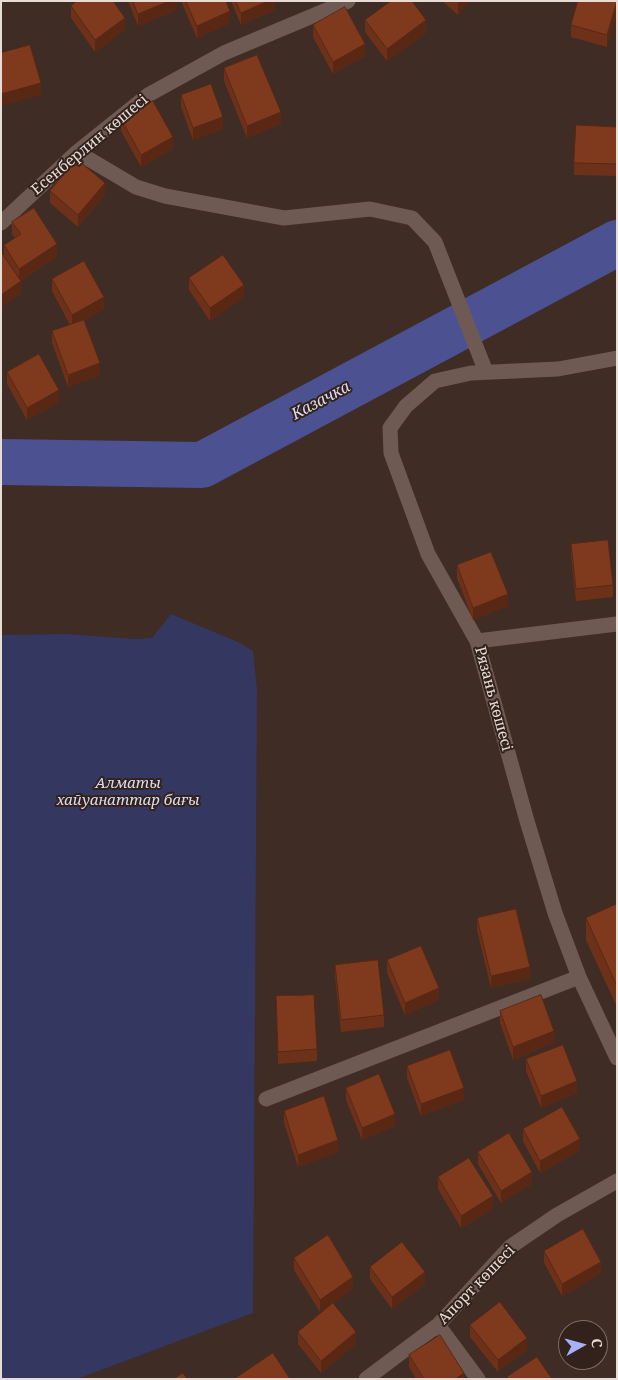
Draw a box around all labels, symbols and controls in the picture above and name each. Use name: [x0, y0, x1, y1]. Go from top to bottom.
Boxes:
street label: Есенберлин көшесі: [28, 91, 152, 199]
water label: Казачка: [288, 378, 354, 424]
street label: Рязань көшесі: [470, 645, 516, 753]
park label: Алматы хайуанаттар бағы: [57, 775, 199, 810]
street label: Апорт көшесі: [435, 1242, 519, 1328]
north arrow: [558, 1320, 608, 1370]
text: С: [587, 1338, 607, 1349]

